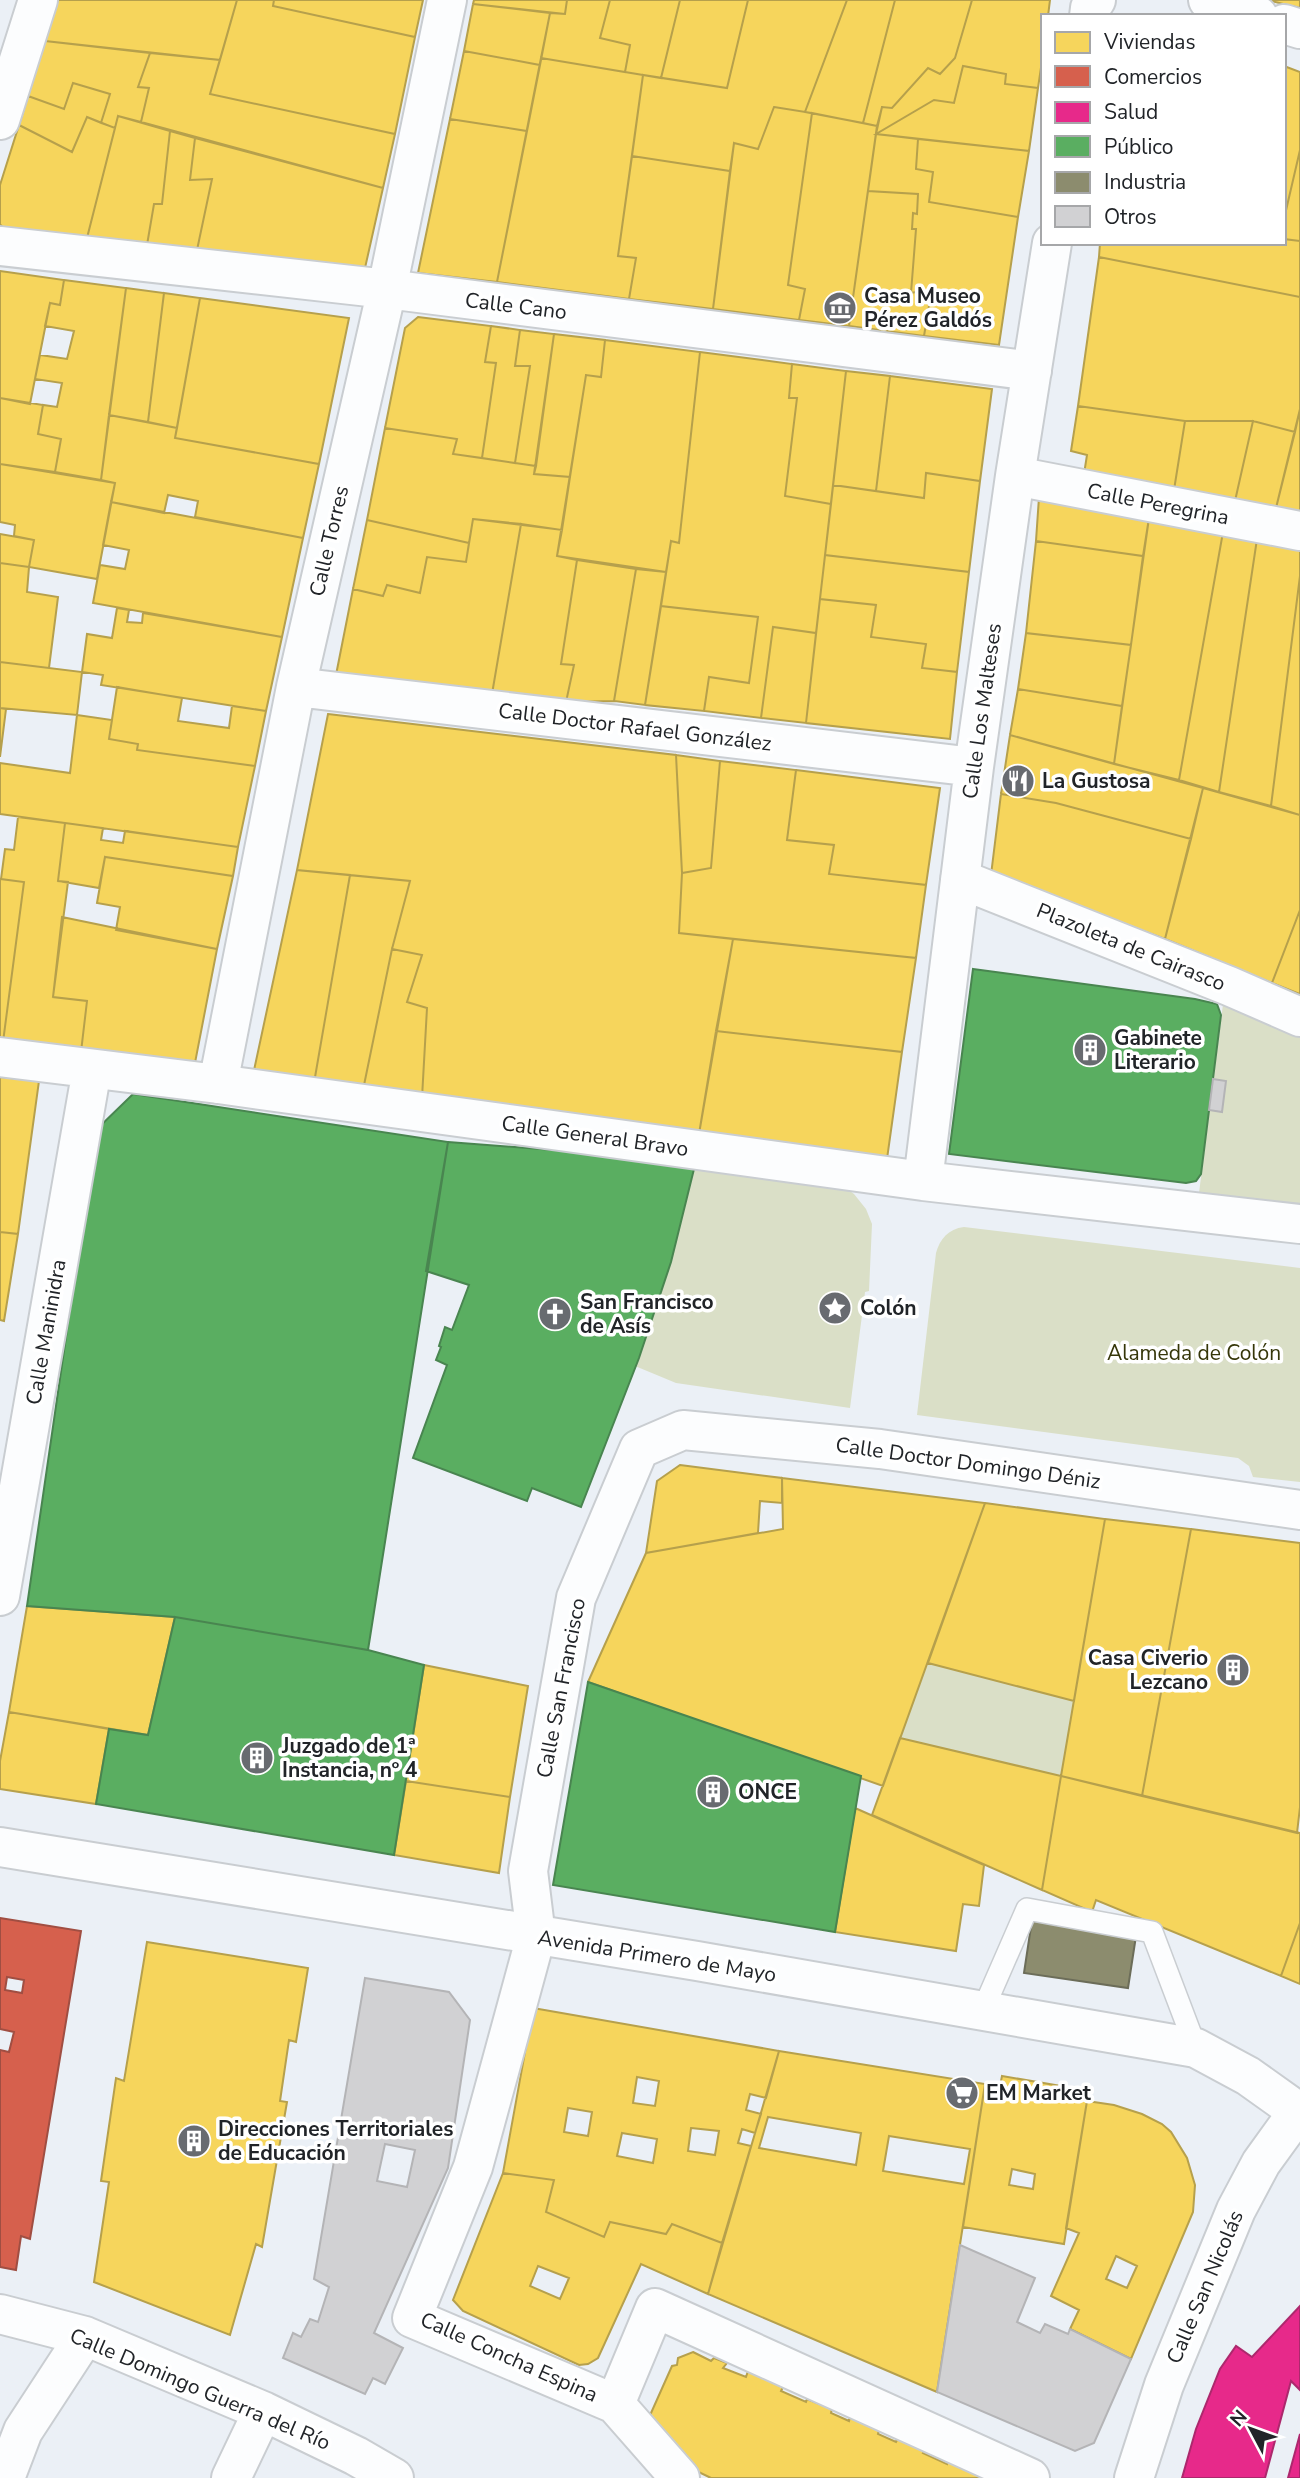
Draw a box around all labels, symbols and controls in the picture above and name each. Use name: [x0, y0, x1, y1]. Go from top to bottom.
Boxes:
legend: [1041, 14, 1286, 245]
text: Viviendas: [1103, 28, 1196, 56]
text: Comercios: [1104, 63, 1202, 91]
text: Salud: [1104, 98, 1158, 126]
text: Público: [1104, 133, 1173, 161]
text: Industria: [1104, 168, 1186, 196]
text: Otros: [1104, 203, 1157, 231]
place label: Casa Museo Pérez Galdós: [864, 282, 992, 334]
street label: Calle Cano: [464, 286, 568, 326]
museum icon: Casa Museo Pérez Galdós: [821, 289, 859, 327]
street label: Calle Peregrina: [1085, 477, 1231, 531]
street label: Calle Torres: [303, 483, 355, 599]
street label: Calle Los Malteses: [956, 621, 1008, 801]
street label: Calle Doctor Rafael González: [497, 696, 774, 758]
restaurant icon: La Gustosa: [999, 762, 1037, 800]
place label: La Gustosa: [1042, 767, 1151, 795]
street label: Plazoleta de Cairasco: [1032, 896, 1230, 998]
place label: Gabinete Literario: [1114, 1024, 1202, 1076]
building icon: Gabinete Literario: [1071, 1031, 1109, 1069]
street label: Calle General Bravo: [500, 1109, 690, 1163]
street label: Calle Maninidra: [19, 1257, 73, 1407]
place label: San Francisco de Asís: [580, 1288, 714, 1340]
place icon: Colón: [816, 1289, 854, 1327]
place label: Colón: [860, 1294, 917, 1322]
church icon: San Francisco de Asís: [536, 1295, 574, 1333]
park label: Alameda de Colón: [1107, 1339, 1281, 1367]
street label: Calle Doctor Domingo Déniz: [834, 1431, 1103, 1496]
street label: Calle San Francisco: [530, 1596, 592, 1780]
place label: Casa Civerio Lezcano: [1088, 1644, 1208, 1696]
building icon: Casa Civerio Lezcano: [1214, 1651, 1252, 1689]
place label: Juzgado de 1ª Instancia, nº 4: [281, 1732, 418, 1784]
building icon: Juzgado de 1ª Instancia, nº 4: [238, 1739, 276, 1777]
building icon: ONCE: [694, 1773, 732, 1811]
place label: ONCE: [738, 1778, 797, 1806]
street label: Avenida Primero de Mayo: [536, 1923, 778, 1989]
supermarket icon: EM Market: [943, 2074, 981, 2112]
place label: EM Market: [986, 2079, 1092, 2107]
place label: Direcciones Territoriales de Educación: [218, 2115, 453, 2167]
building icon: Direcciones Territoriales de Educación: [175, 2122, 213, 2160]
street label: Calle San Nicolás: [1160, 2206, 1250, 2368]
street label: Calle Concha Espina: [416, 2305, 602, 2409]
street label: Calle Domingo Guerra del Río: [65, 2321, 335, 2457]
north arrow: [1216, 2394, 1286, 2464]
text: N: [1224, 2405, 1253, 2432]

